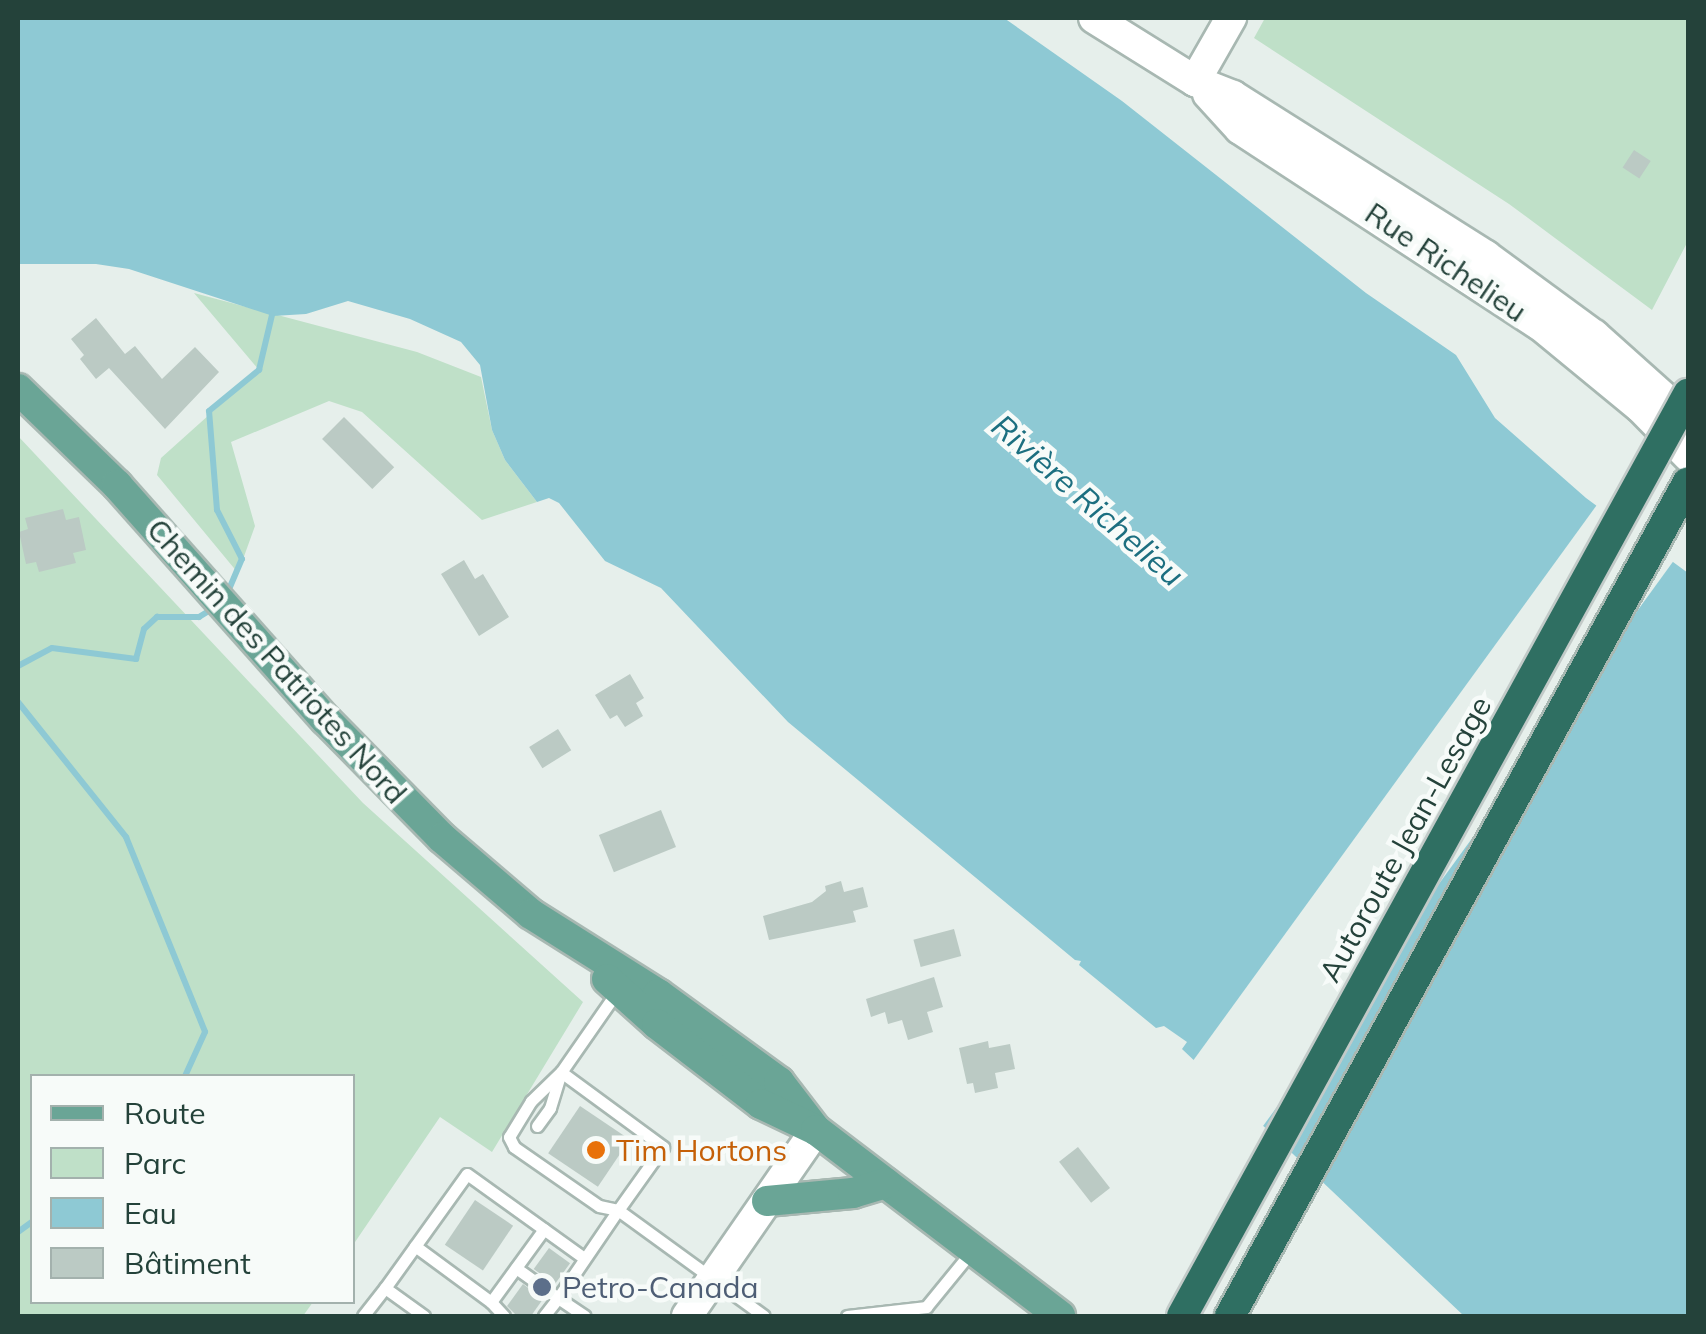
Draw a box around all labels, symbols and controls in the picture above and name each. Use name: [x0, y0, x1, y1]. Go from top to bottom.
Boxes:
street label: Rue Richelieu: [1359, 195, 1533, 329]
water label: Rivière Richelieu: [984, 406, 1192, 594]
street label: Chemin des Patriotes Nord: [140, 511, 414, 811]
street label: Autoroute Jean-Lesage: [1311, 690, 1499, 988]
legend: [30, 1074, 355, 1304]
text: Route: [124, 1094, 206, 1132]
place label: Tim Hortons: [616, 1132, 787, 1168]
marker: Tim Hortons: [585, 1139, 607, 1161]
text: Parc: [124, 1144, 186, 1182]
text: Eau: [124, 1194, 177, 1232]
text: Bâtiment: [124, 1244, 251, 1282]
place label: Petro-Canada: [562, 1269, 758, 1305]
marker: Petro-Canada: [531, 1276, 553, 1298]

